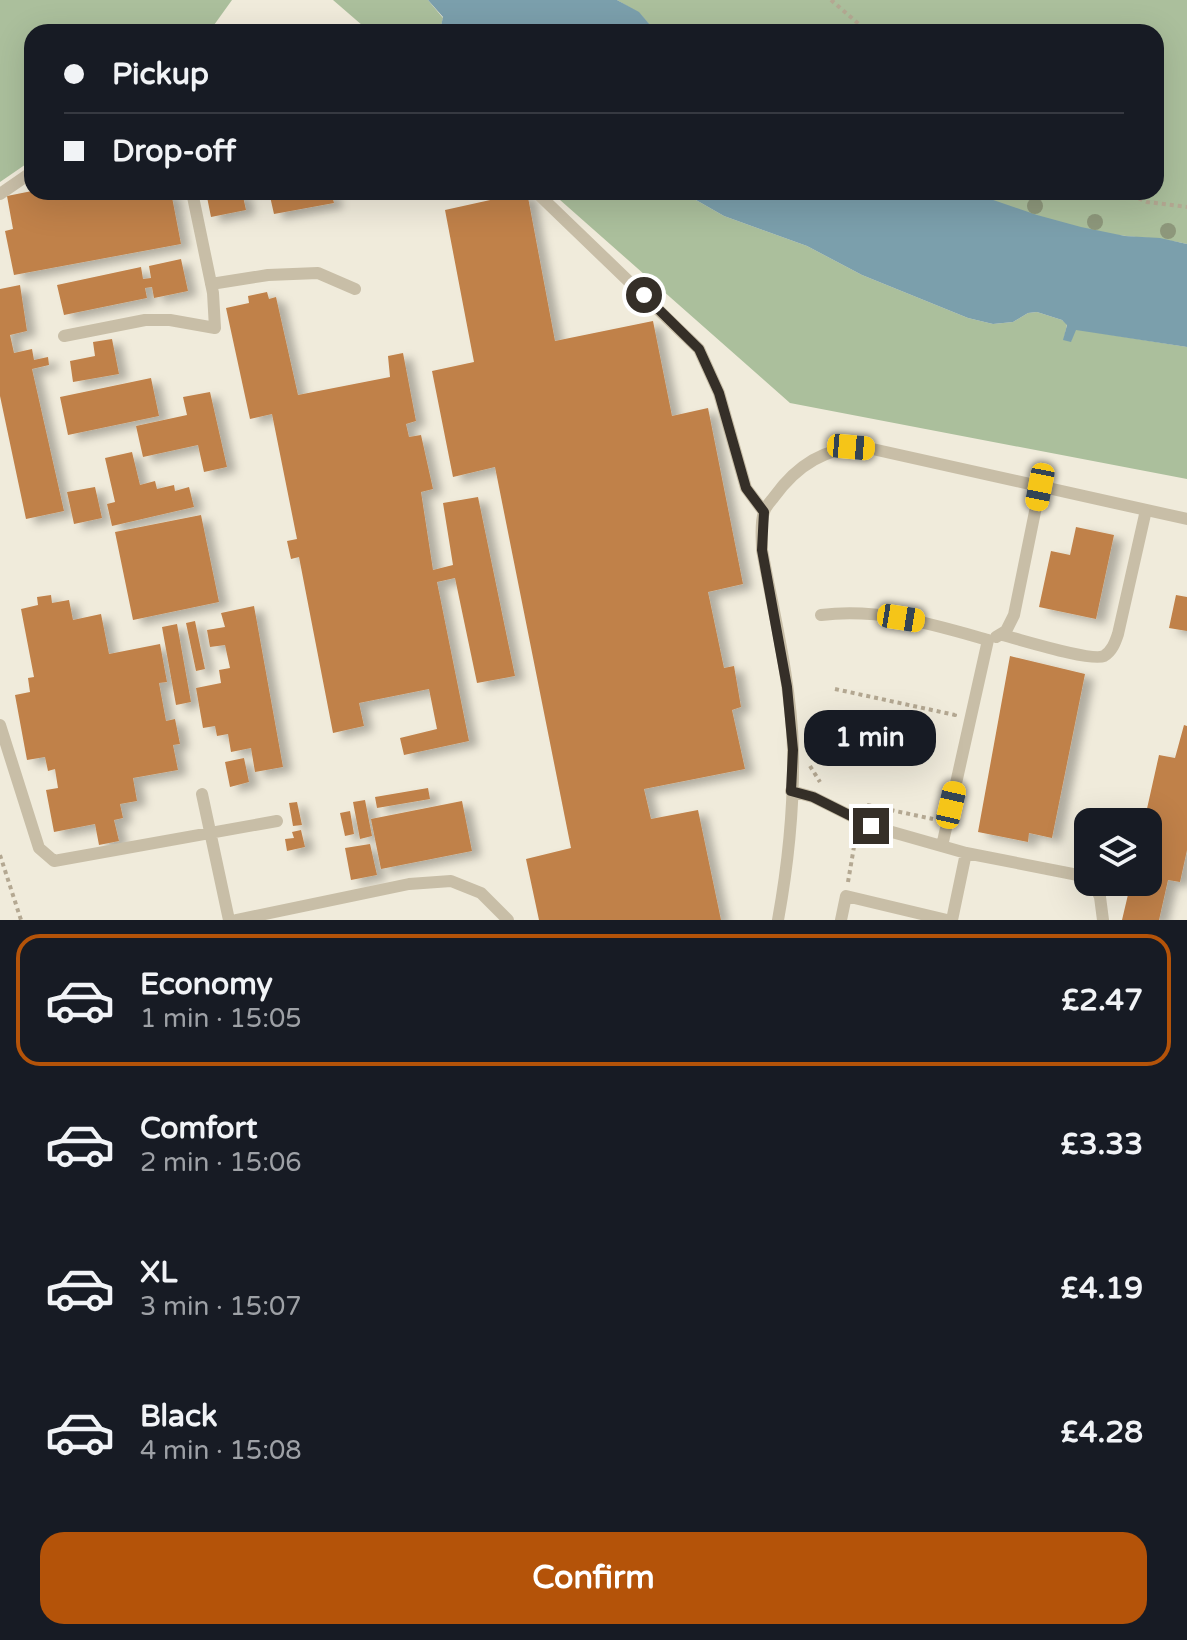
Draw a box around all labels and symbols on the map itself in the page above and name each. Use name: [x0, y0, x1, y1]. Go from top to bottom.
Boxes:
route start: [626, 277, 662, 313]
car: [826, 433, 876, 461]
car: [1024, 461, 1056, 513]
car: [875, 602, 927, 634]
callout: 1 min: [805, 710, 937, 766]
car: [934, 779, 968, 831]
route end: [853, 808, 889, 844]

